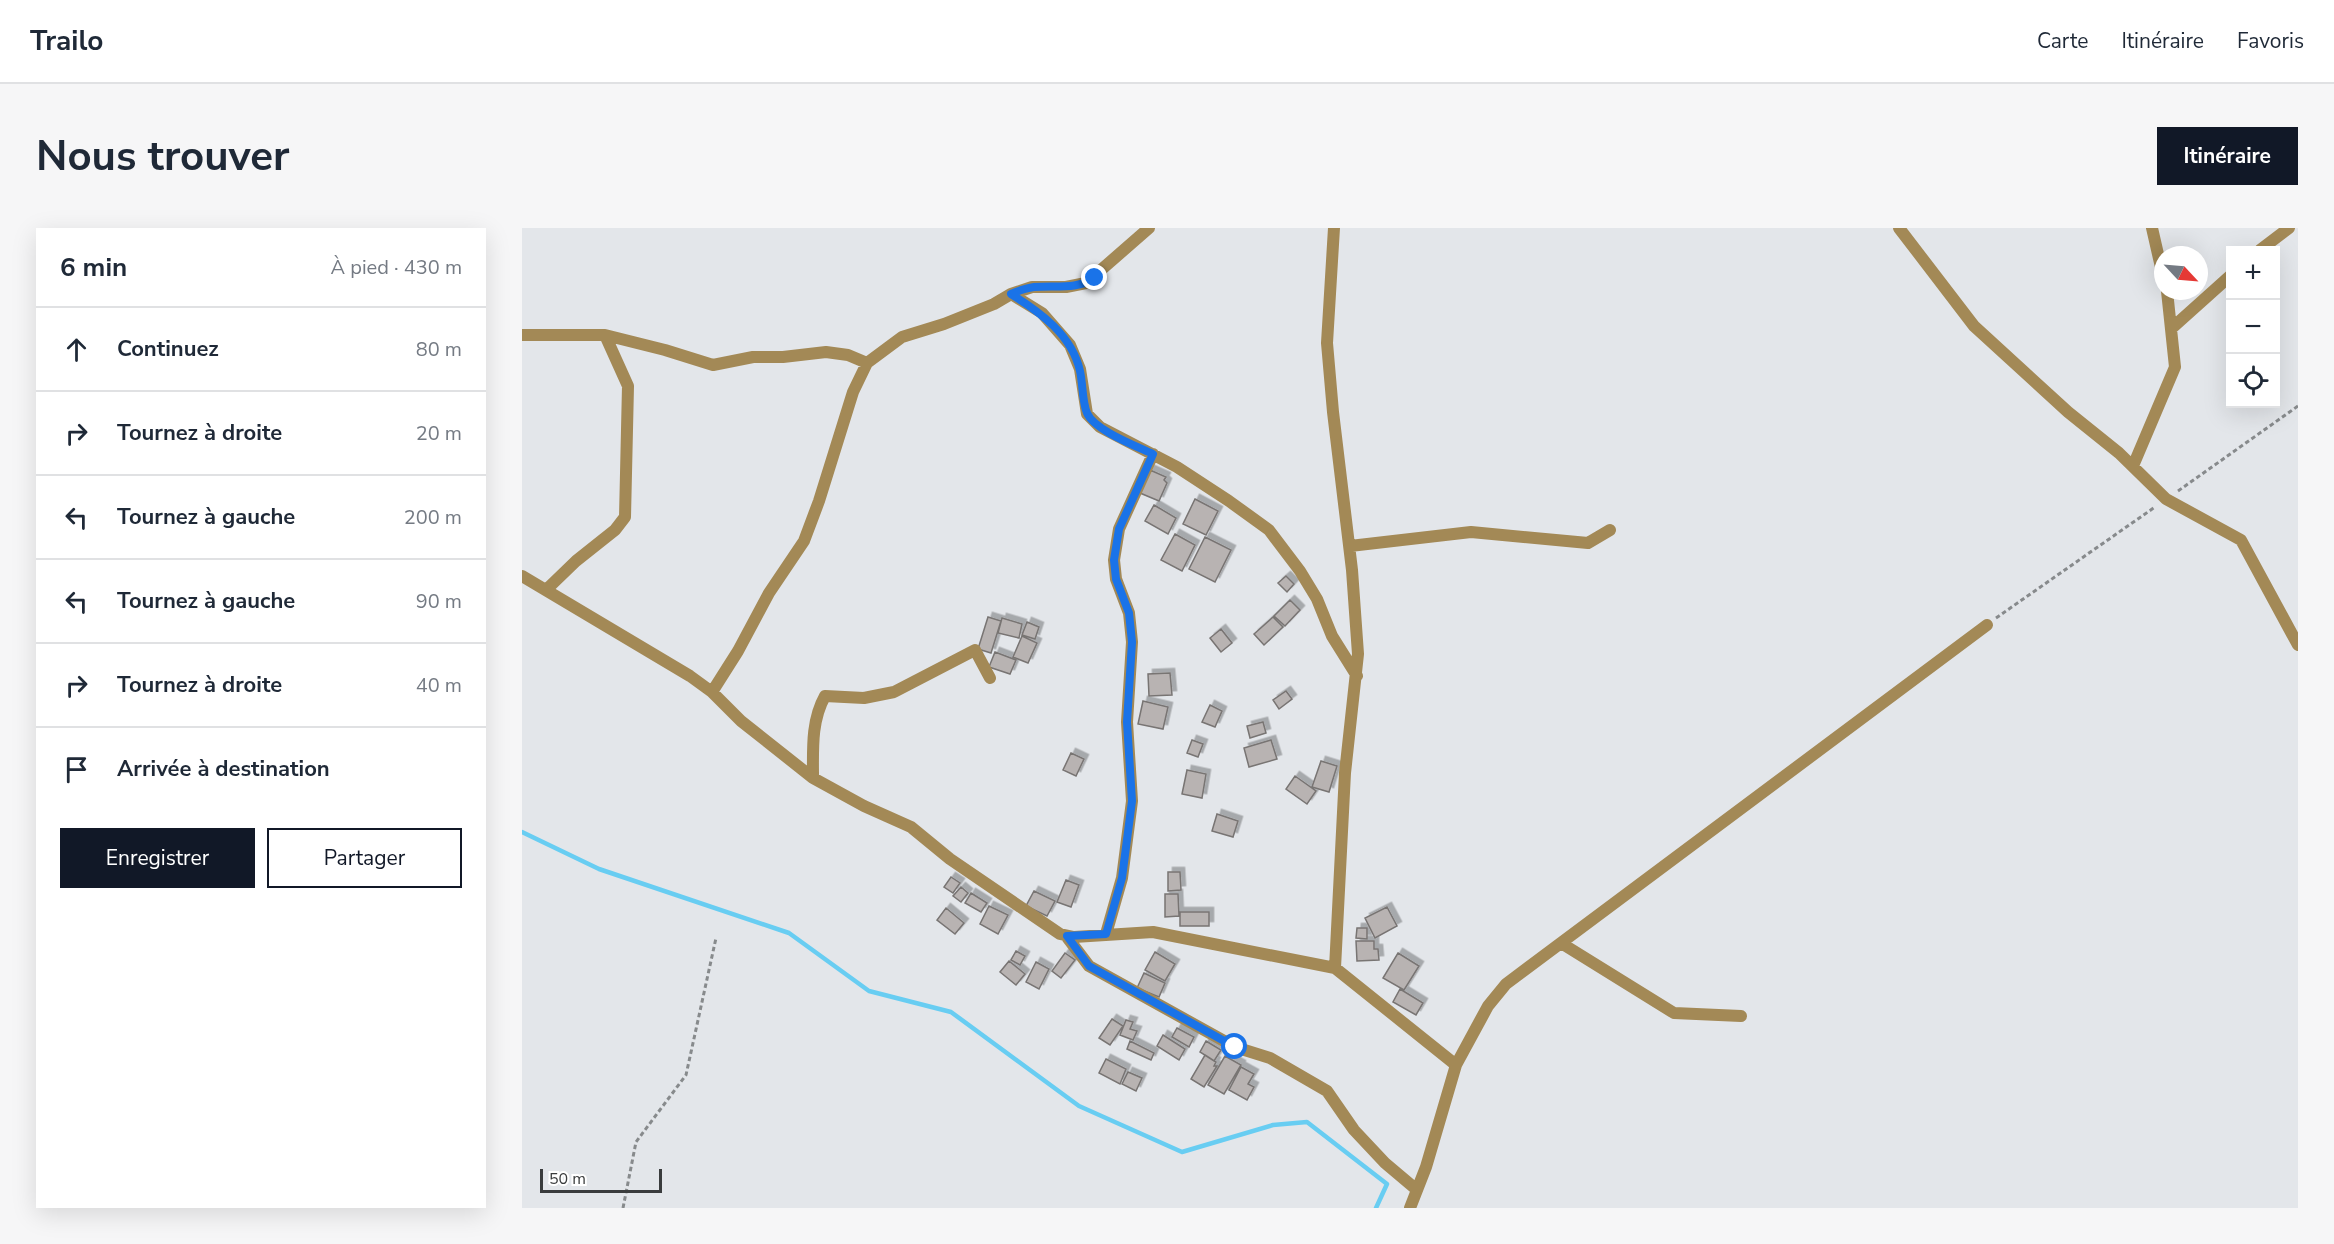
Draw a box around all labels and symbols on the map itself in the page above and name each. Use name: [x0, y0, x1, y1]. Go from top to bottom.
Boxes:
north arrow: [2154, 246, 2208, 300]
route end: [1081, 264, 1107, 290]
route start: [1221, 1033, 1247, 1059]
scale bar: [540, 1166, 662, 1194]

